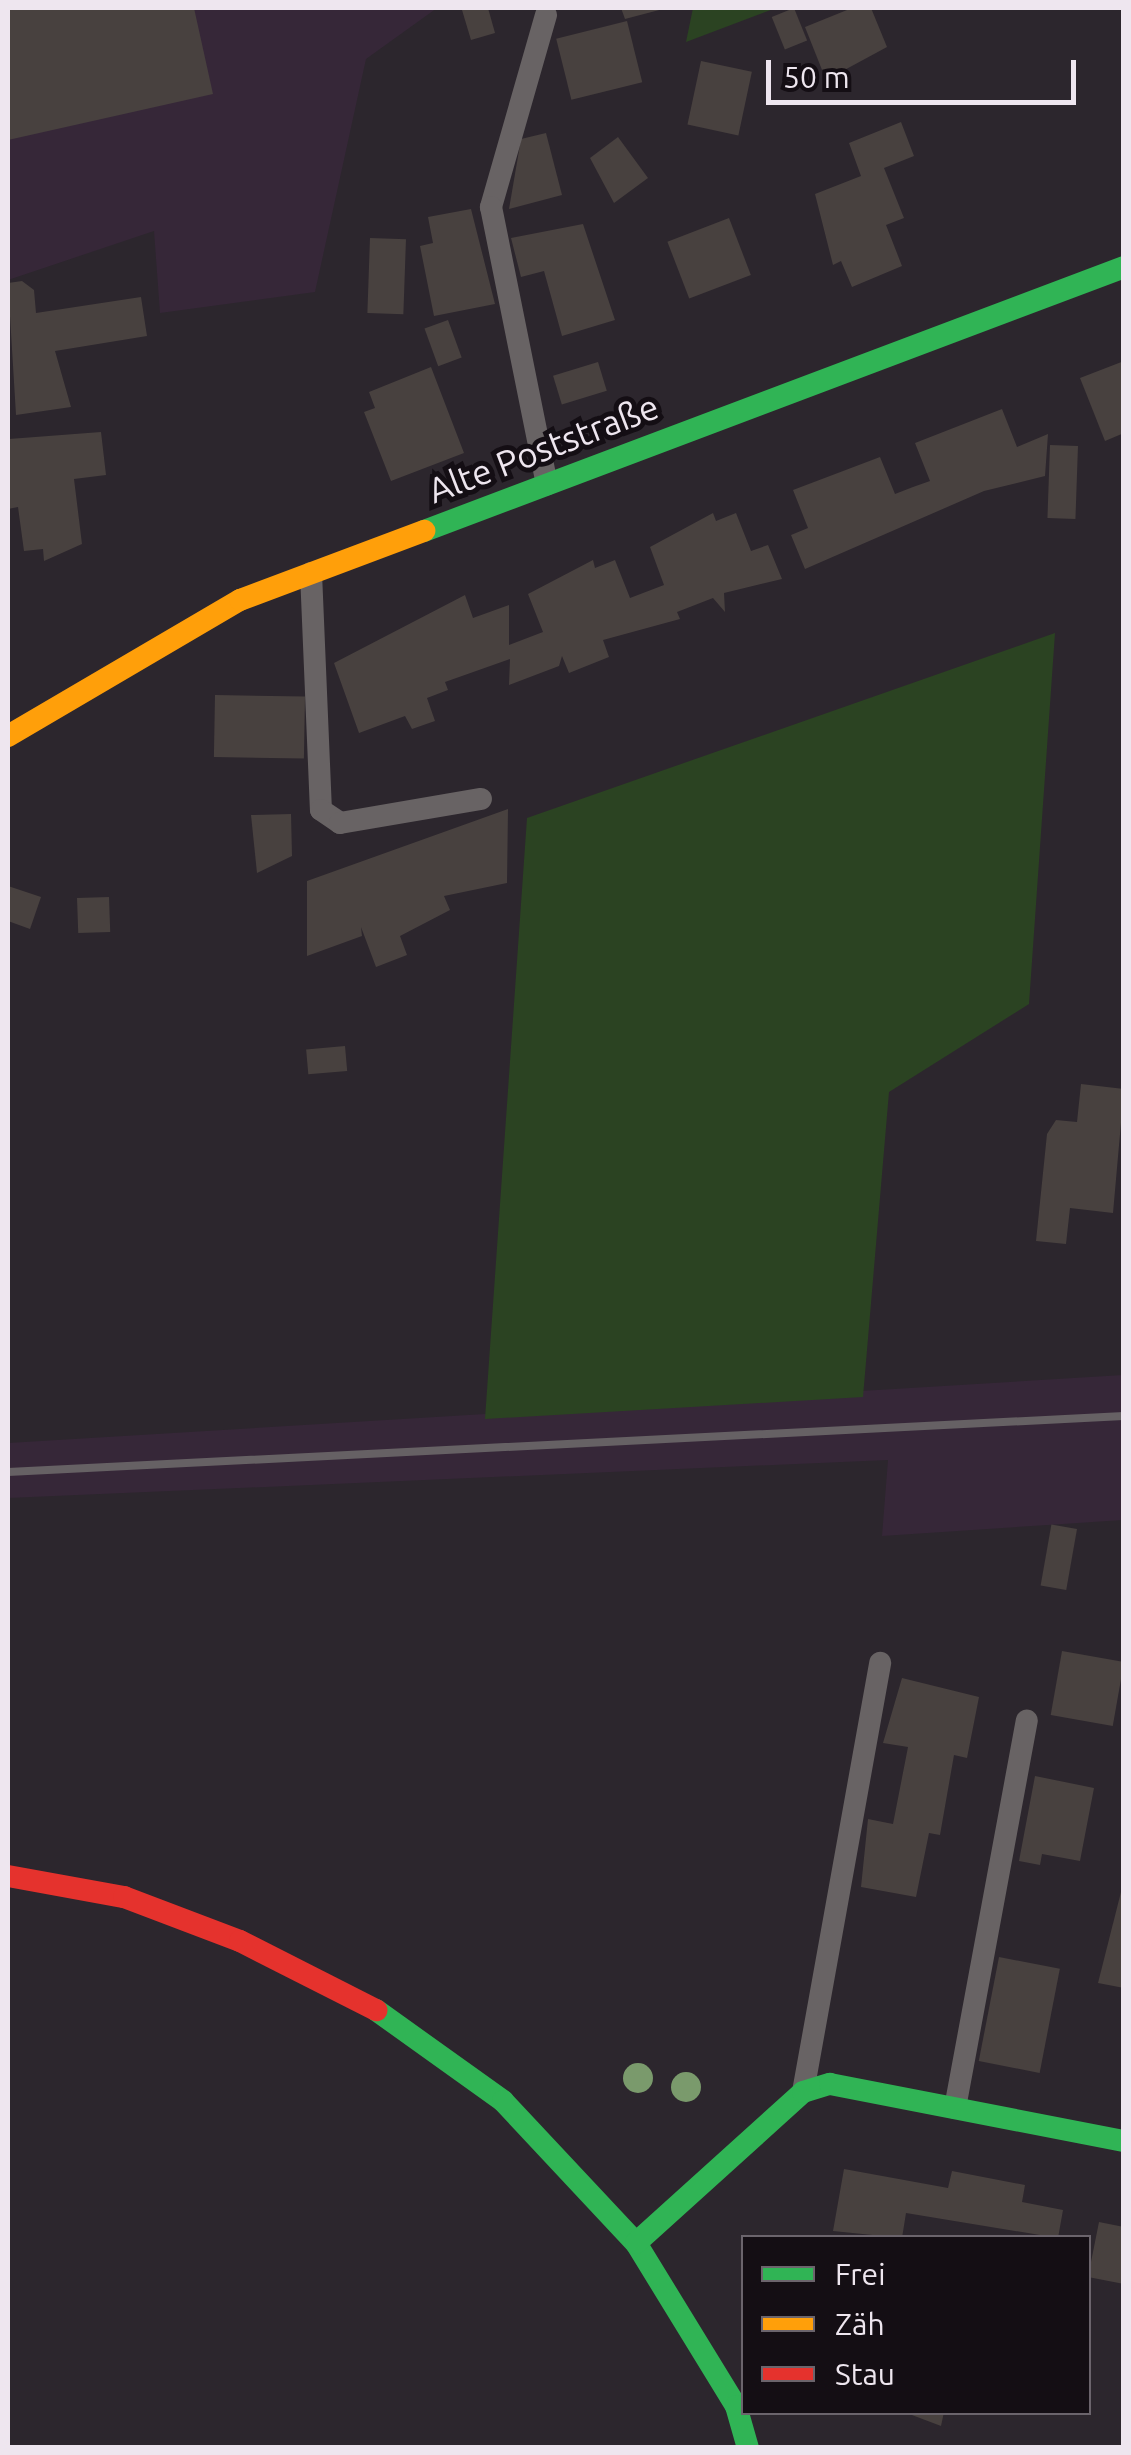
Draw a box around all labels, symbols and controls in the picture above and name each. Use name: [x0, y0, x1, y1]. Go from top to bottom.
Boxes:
scale bar: [771, 40, 1081, 102]
text: 50 m: [783, 60, 850, 94]
street label: Alte Poststraße: [422, 385, 664, 511]
legend: [741, 2235, 1091, 2415]
text: Frei: [835, 2257, 885, 2291]
text: Zäh: [835, 2307, 885, 2341]
text: Stau: [835, 2357, 895, 2391]

